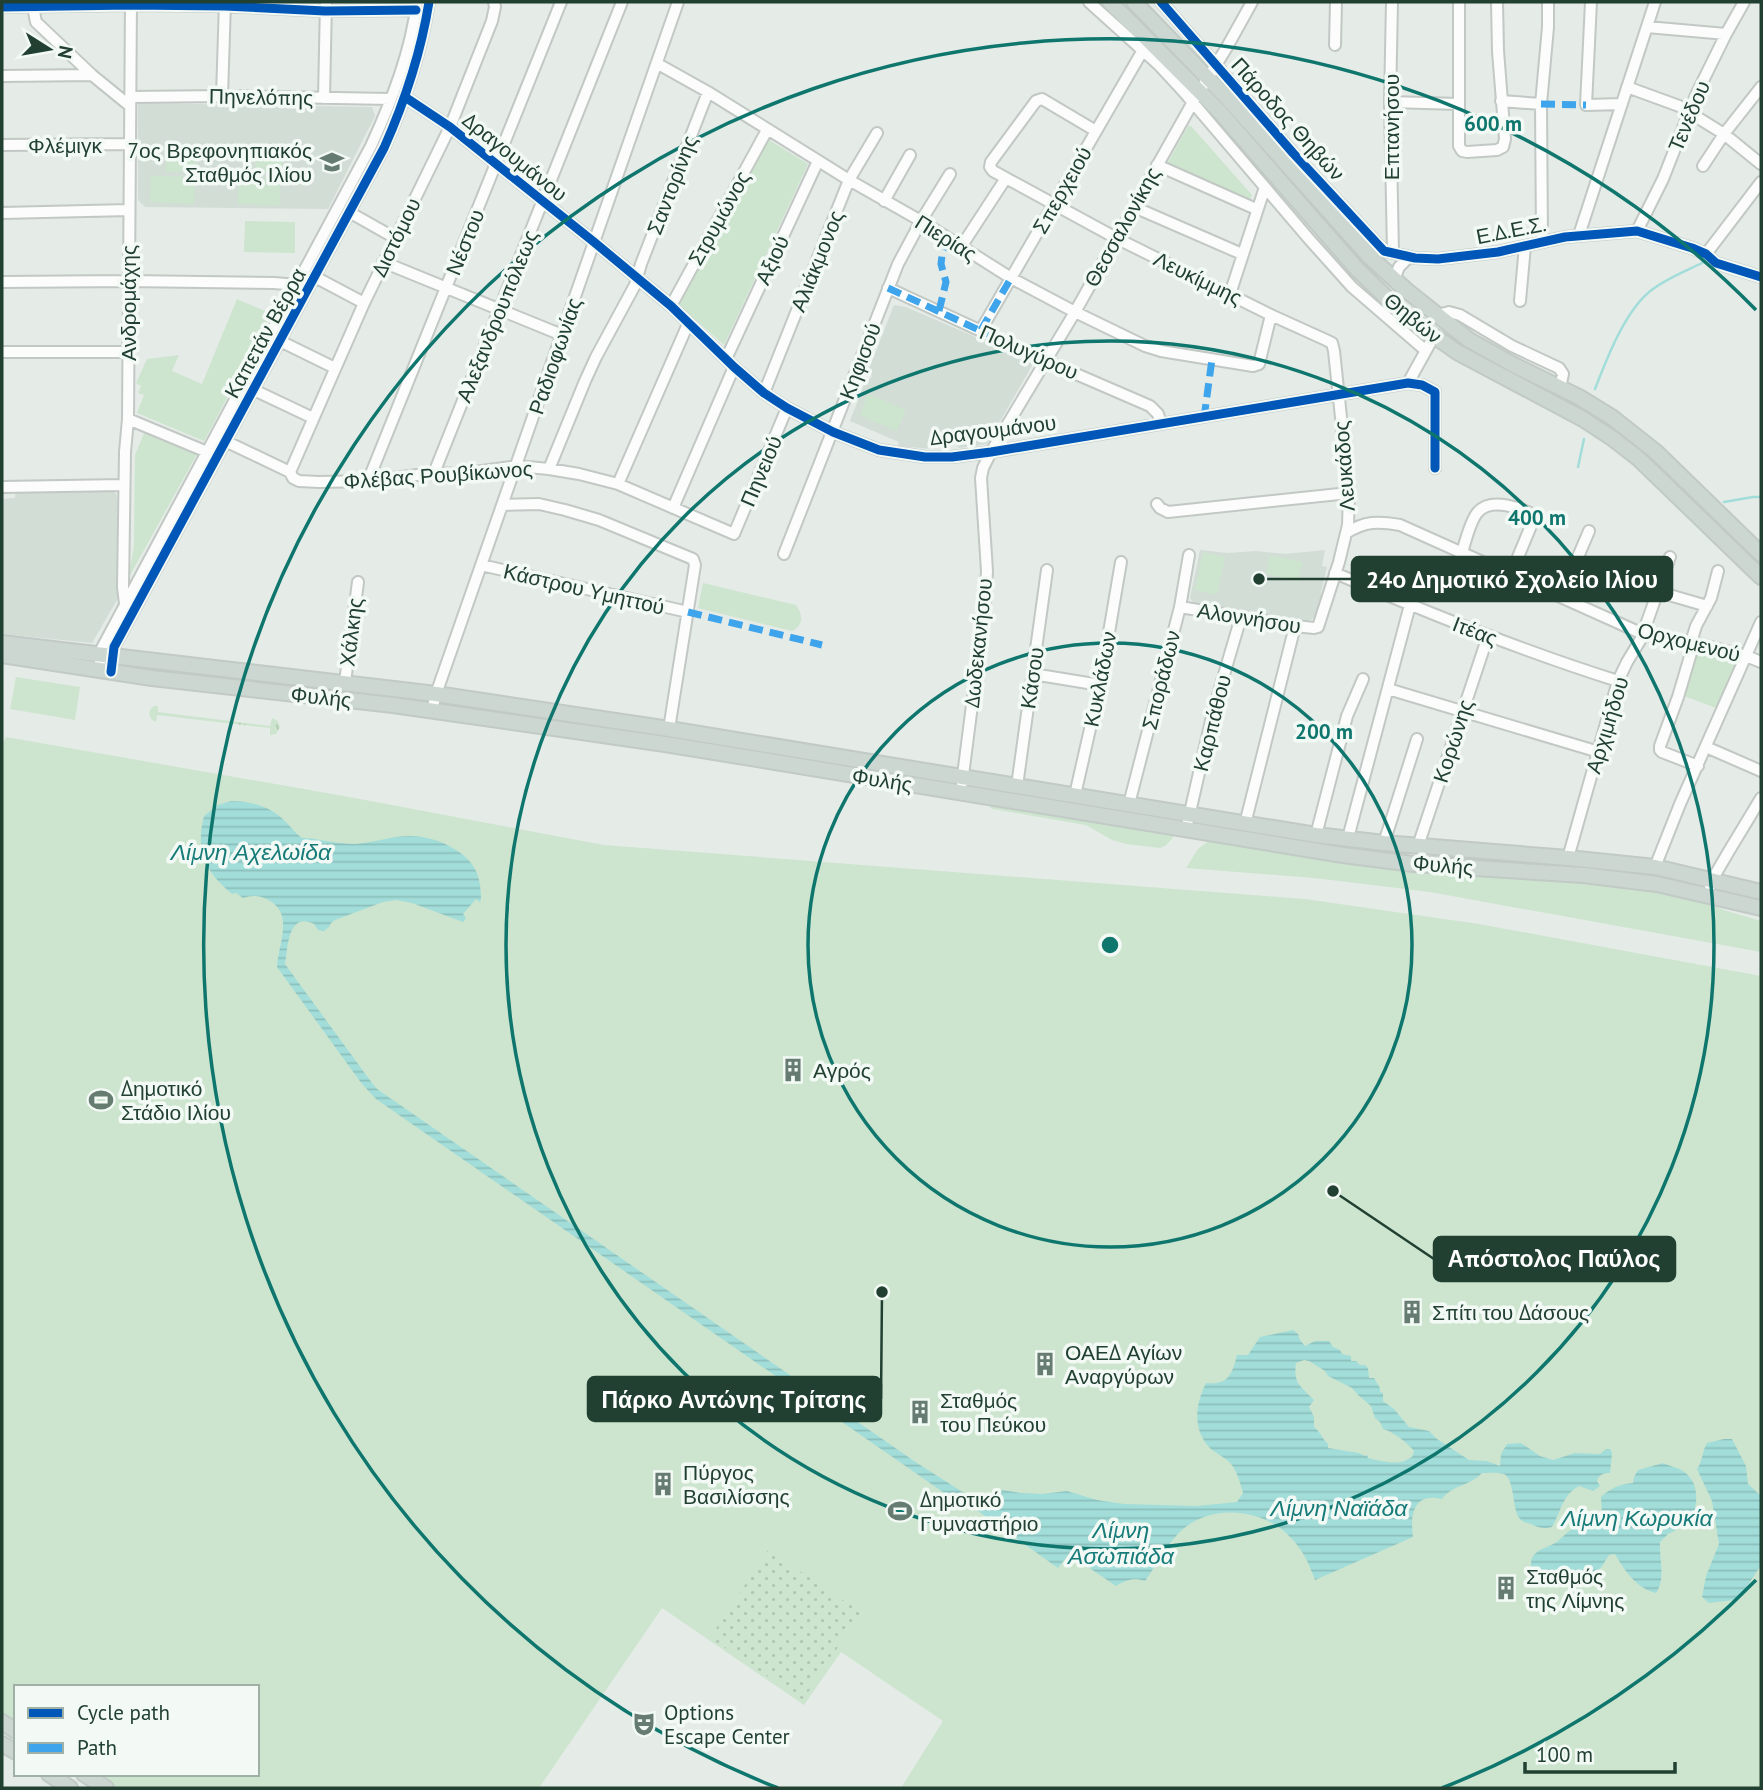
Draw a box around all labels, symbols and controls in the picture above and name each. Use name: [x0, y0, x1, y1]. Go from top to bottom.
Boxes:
north arrow: [14, 14, 84, 84]
text: N: [53, 44, 79, 61]
street label: Πάροδος Θηβών: [1225, 52, 1351, 186]
street label: Επτανήσου: [1378, 74, 1405, 180]
street label: Τενέδου: [1662, 76, 1716, 156]
street label: Πηνελόπης: [209, 83, 313, 111]
street label: Δραγουμάνου: [457, 107, 573, 207]
text: 600 m: [1464, 110, 1522, 137]
street label: Φλέμιγκ: [28, 132, 102, 159]
street label: Σαντορίνης: [641, 132, 703, 238]
place label: 7ος Βρεφονηπιακός Σταθμός Ιλίου: [128, 137, 312, 188]
street label: Σπερχειού: [1026, 141, 1098, 239]
school or university icon: 7ος Βρεφονηπιακός Σταθμός Ιλίου: [318, 148, 346, 176]
street label: Θεσσαλονίκης: [1078, 162, 1166, 292]
street label: Στρυμώνος: [682, 166, 756, 270]
street label: Διστόμου: [365, 193, 427, 281]
street label: Νέστου: [440, 205, 490, 279]
street label: Αλιάκμονος: [784, 206, 850, 316]
street label: Πιερίας: [910, 209, 982, 267]
street label: Ε.Δ.Ε.Σ.: [1474, 210, 1548, 250]
street label: Αλεξανδρουπόλεως: [450, 226, 544, 406]
street label: Αξιού: [749, 231, 795, 289]
street label: Ανδρομάχης: [115, 245, 142, 361]
street label: Λευκίμμης: [1149, 245, 1247, 311]
street label: Καπετάν Βέρρα: [218, 263, 312, 403]
street label: Θηβών: [1378, 286, 1448, 350]
street label: Ραδιοφωνίας: [522, 294, 588, 418]
street label: Πολυγύρου: [976, 318, 1082, 386]
street label: Κηφισού: [833, 319, 887, 403]
street label: Δραγουμάνου: [928, 409, 1058, 451]
street label: Λευκάδος: [1327, 420, 1361, 512]
street label: Πηνειού: [734, 431, 788, 511]
street label: Φλέβας Ρουβίκωνος: [343, 455, 533, 495]
text: 400 m: [1508, 504, 1566, 531]
street label: Κάστρου Υμηττού: [501, 557, 667, 621]
callout: 24ο Δημοτικό Σχολείο Ιλίου: [1352, 557, 1672, 601]
text: 24ο Δημοτικό Σχολείο Ιλίου: [1366, 565, 1658, 594]
street label: Δωδεκανήσου: [958, 577, 998, 709]
street label: Χάλκης: [333, 596, 369, 668]
street label: Αλοννήσου: [1195, 596, 1303, 640]
street label: Ιτέας: [1449, 610, 1501, 652]
street label: Ορχομενού: [1635, 616, 1743, 668]
street label: Σποράδων: [1136, 628, 1186, 732]
street label: Κυκλάδων: [1078, 629, 1122, 729]
street label: Κάσου: [1014, 645, 1050, 711]
street label: Καρπάθου: [1187, 672, 1237, 774]
street label: Αρχιμήδου: [1580, 673, 1634, 777]
street label: Φυλής: [289, 680, 353, 714]
street label: Κορώνης: [1427, 696, 1479, 786]
text: 200 m: [1295, 718, 1353, 745]
street label: Φυλής: [850, 762, 914, 798]
water label: Λίμνη Αχελωίδα: [169, 837, 332, 866]
street label: Φυλής: [1412, 849, 1474, 881]
centre of rings: [1098, 933, 1122, 957]
building icon: Αγρός: [779, 1056, 807, 1084]
place label: Αγρός: [813, 1057, 871, 1084]
place label: Δημοτικό Στάδιο Ιλίου: [121, 1075, 231, 1126]
sports icon: Δημοτικό Στάδιο Ιλίου: [87, 1086, 115, 1114]
callout: Απόστολος Παύλος: [1434, 1237, 1675, 1281]
text: Απόστολος Παύλος: [1447, 1244, 1661, 1273]
building icon: Σπίτι του Δάσους: [1398, 1298, 1426, 1326]
place label: Σπίτι του Δάσους: [1432, 1299, 1589, 1326]
place label: ΟΑΕΔ Αγίων Αναργύρων: [1065, 1339, 1182, 1390]
building icon: ΟΑΕΔ Αγίων Αναργύρων: [1031, 1350, 1059, 1378]
callout: Πάρκο Αντώνης Τρίτσης: [588, 1377, 881, 1421]
text: Πάρκο Αντώνης Τρίτσης: [601, 1385, 867, 1414]
place label: Σταθμός του Πεύκου: [940, 1387, 1046, 1438]
building icon: Σταθμός του Πεύκου: [906, 1398, 934, 1426]
place label: Πύργος Βασιλίσσης: [683, 1459, 790, 1510]
building icon: Πύργος Βασιλίσσης: [649, 1470, 677, 1498]
place label: Δημοτικό Γυμναστήριο: [920, 1486, 1039, 1537]
water label: Λίμνη Ναϊάδα: [1269, 1493, 1408, 1522]
sports icon: Δημοτικό Γυμναστήριο: [886, 1497, 914, 1525]
water label: Λίμνη Κωρυκία: [1559, 1503, 1714, 1532]
water label: Λίμνη Ασωπιάδα: [1066, 1515, 1175, 1570]
place label: Σταθμός της Λίμνης: [1526, 1563, 1624, 1614]
building icon: Σταθμός της Λίμνης: [1492, 1574, 1520, 1602]
legend: [14, 1685, 259, 1776]
text: Cycle path: [77, 1699, 170, 1726]
place label: Options Escape Center: [664, 1699, 790, 1750]
theatre icon: Options Escape Center: [630, 1710, 658, 1738]
scale bar: [1525, 1730, 1676, 1774]
text: Path: [77, 1734, 117, 1761]
text: 100 m: [1536, 1741, 1593, 1768]

